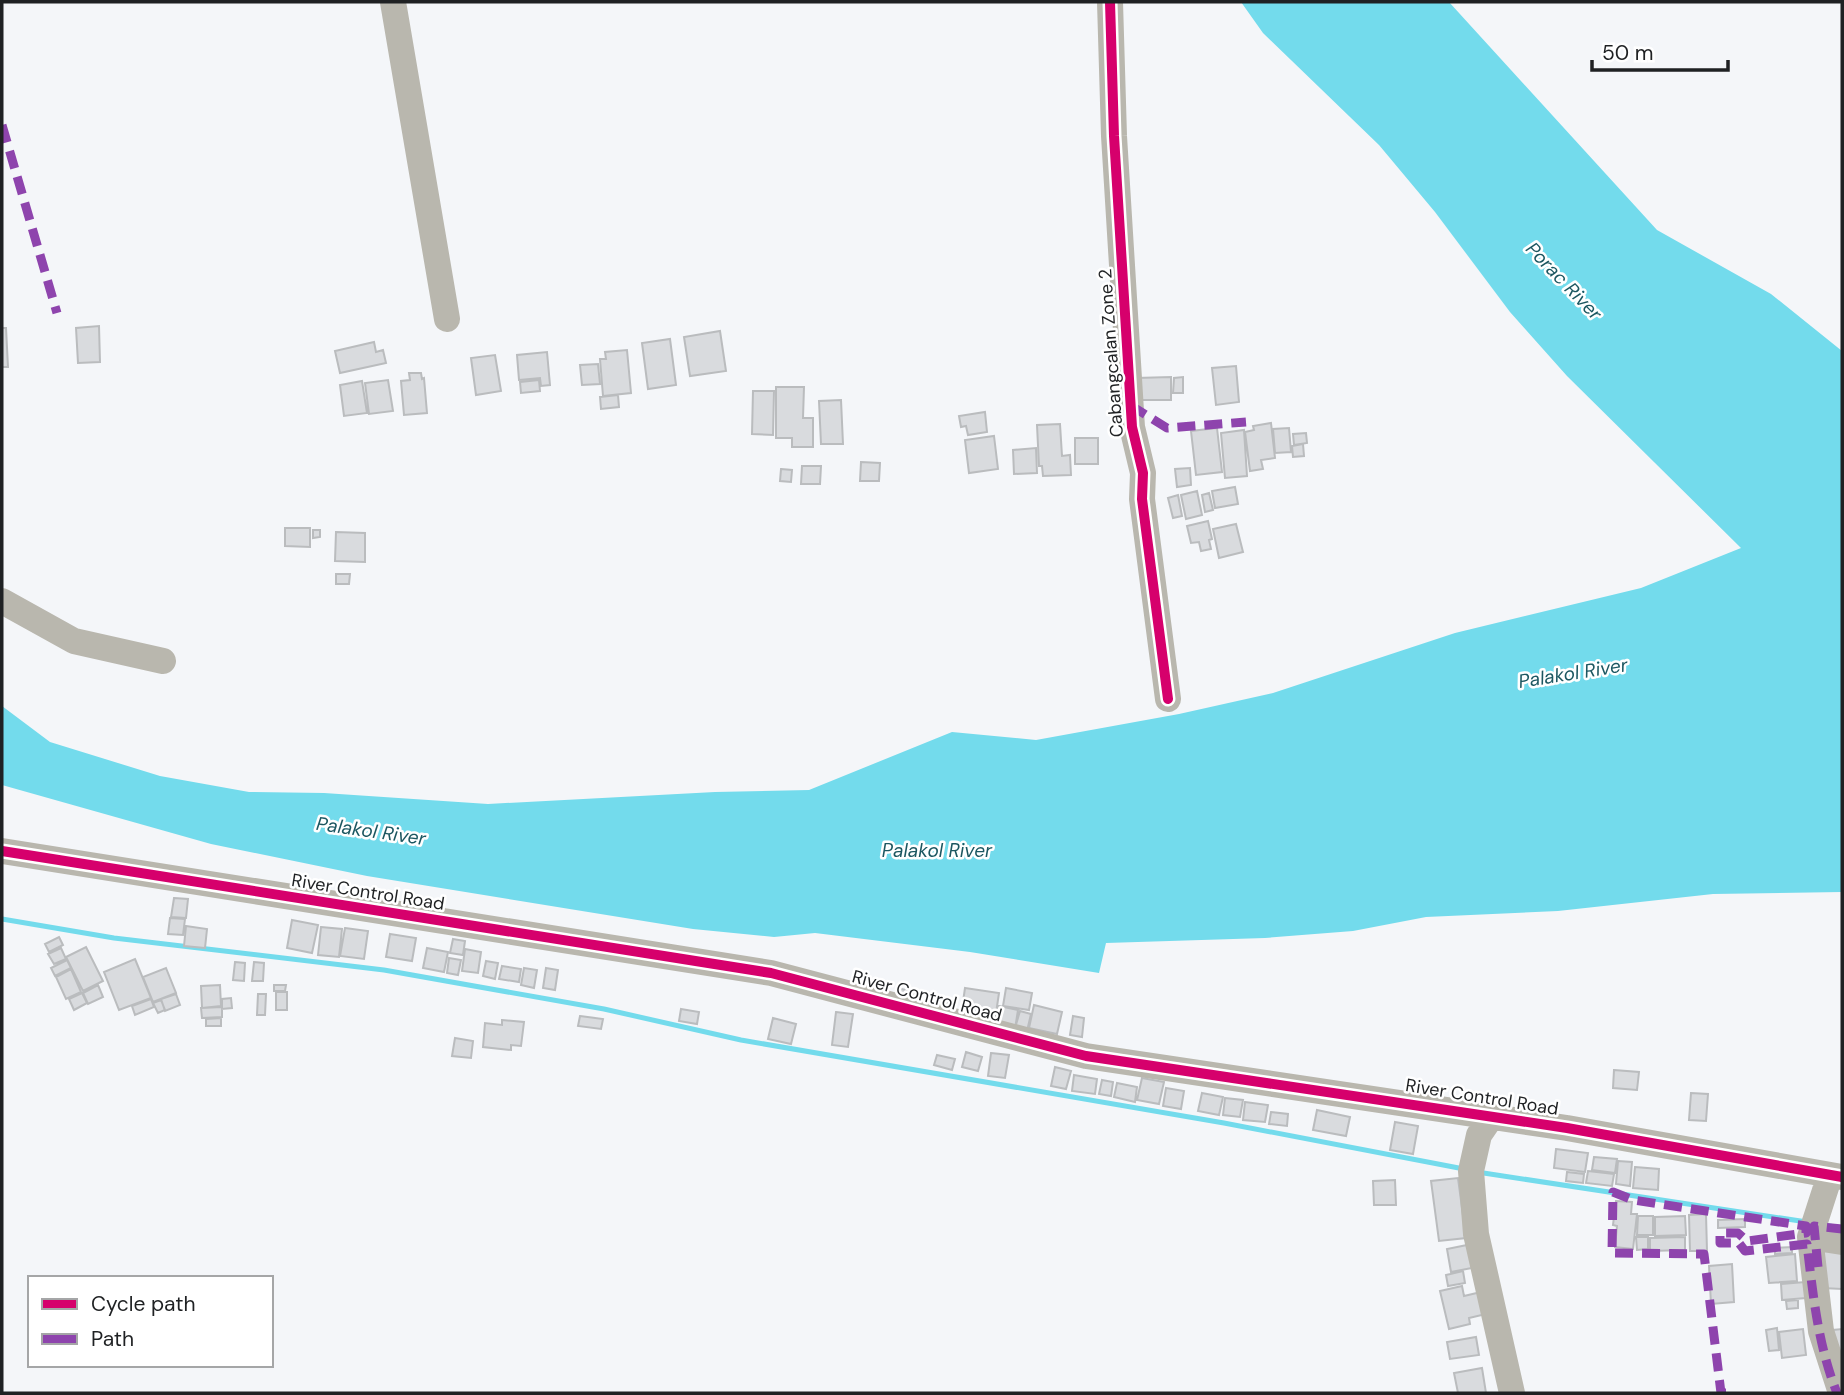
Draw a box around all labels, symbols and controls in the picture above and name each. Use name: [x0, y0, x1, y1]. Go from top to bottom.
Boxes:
scale bar: [1592, 28, 1728, 72]
text: 50 m: [1602, 39, 1653, 67]
water label: Porac River: [1520, 237, 1608, 326]
street label: Cabangcalan Zone 2: [1093, 268, 1129, 438]
water label: Palakol River: [1517, 652, 1630, 694]
water label: Palakol River: [315, 811, 428, 851]
water label: Palakol River: [882, 838, 993, 863]
street label: River Control Road: [290, 868, 446, 916]
street label: River Control Road: [849, 964, 1005, 1028]
street label: River Control Road: [1404, 1073, 1560, 1121]
legend: [28, 1276, 273, 1367]
text: Cycle path: [91, 1290, 196, 1318]
text: Path: [91, 1325, 134, 1353]

